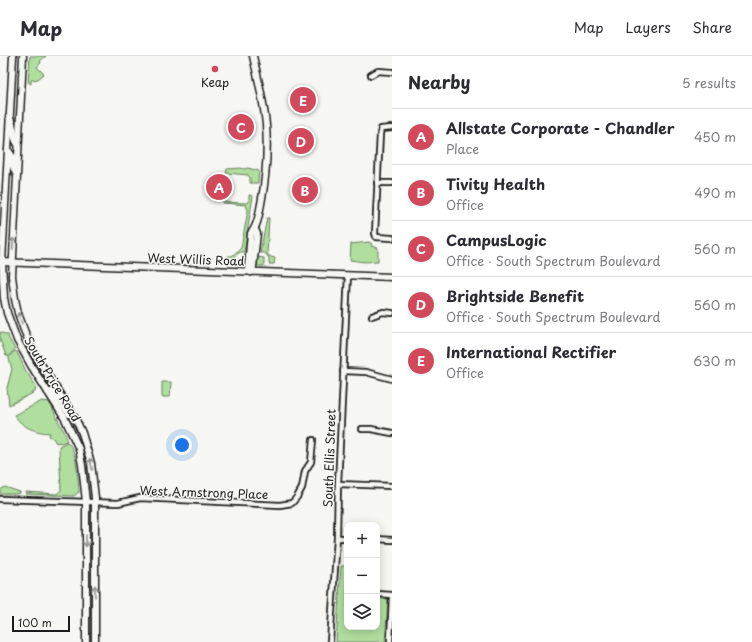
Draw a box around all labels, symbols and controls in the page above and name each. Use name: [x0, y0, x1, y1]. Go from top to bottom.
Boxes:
text: Map: [20, 14, 62, 42]
text: Map: [574, 17, 604, 38]
text: Layers: [626, 17, 671, 38]
text: Share: [693, 17, 732, 38]
marker: Keap: [210, 64, 220, 74]
text: Nearby: [408, 69, 470, 95]
place label: Keap: [201, 73, 229, 91]
text: 5 results: [682, 73, 736, 92]
pin: E: [290, 85, 316, 115]
pin: C: [228, 112, 254, 142]
text: Allstate Corporate - Chandler: [446, 116, 675, 139]
pin: D: [288, 126, 314, 156]
text: A: [416, 127, 426, 146]
text: 450 m: [694, 127, 736, 146]
text: Place: [446, 139, 479, 158]
pin: A: [206, 172, 232, 202]
text: Tivity Health: [446, 172, 545, 195]
pin: B: [292, 175, 318, 205]
text: B: [417, 183, 425, 202]
text: 490 m: [694, 183, 736, 202]
text: Office: [446, 195, 484, 214]
text: CampusLogic: [446, 228, 547, 251]
one-way arrow: [10, 238, 17, 251]
text: C: [416, 239, 426, 258]
text: 560 m: [694, 239, 736, 258]
street label: West Willis Road: [147, 248, 245, 270]
text: Office · South Spectrum Boulevard: [446, 251, 660, 270]
text: Brightside Benefit: [446, 284, 584, 307]
text: D: [416, 295, 426, 314]
text: 560 m: [694, 295, 736, 314]
text: Office · South Spectrum Boulevard: [446, 307, 660, 326]
one-way arrow: [16, 312, 23, 325]
street label: South Price Road: [20, 333, 86, 425]
text: International Rectifier: [446, 340, 616, 363]
text: E: [417, 351, 425, 370]
text: 630 m: [693, 351, 736, 370]
text: Office: [446, 363, 484, 382]
street label: South Ellis Street: [318, 409, 340, 507]
your location: [172, 435, 192, 455]
one-way arrow: [86, 458, 94, 471]
street label: West Armstrong Place: [139, 481, 269, 503]
map controls: [344, 522, 380, 630]
button: +: [344, 522, 380, 558]
one-way arrow: [82, 534, 90, 547]
button: −: [344, 558, 380, 594]
one-way arrow: [91, 585, 99, 598]
button: layers: [344, 594, 380, 630]
scale bar: [12, 614, 70, 633]
text: 100 m: [18, 614, 52, 631]

